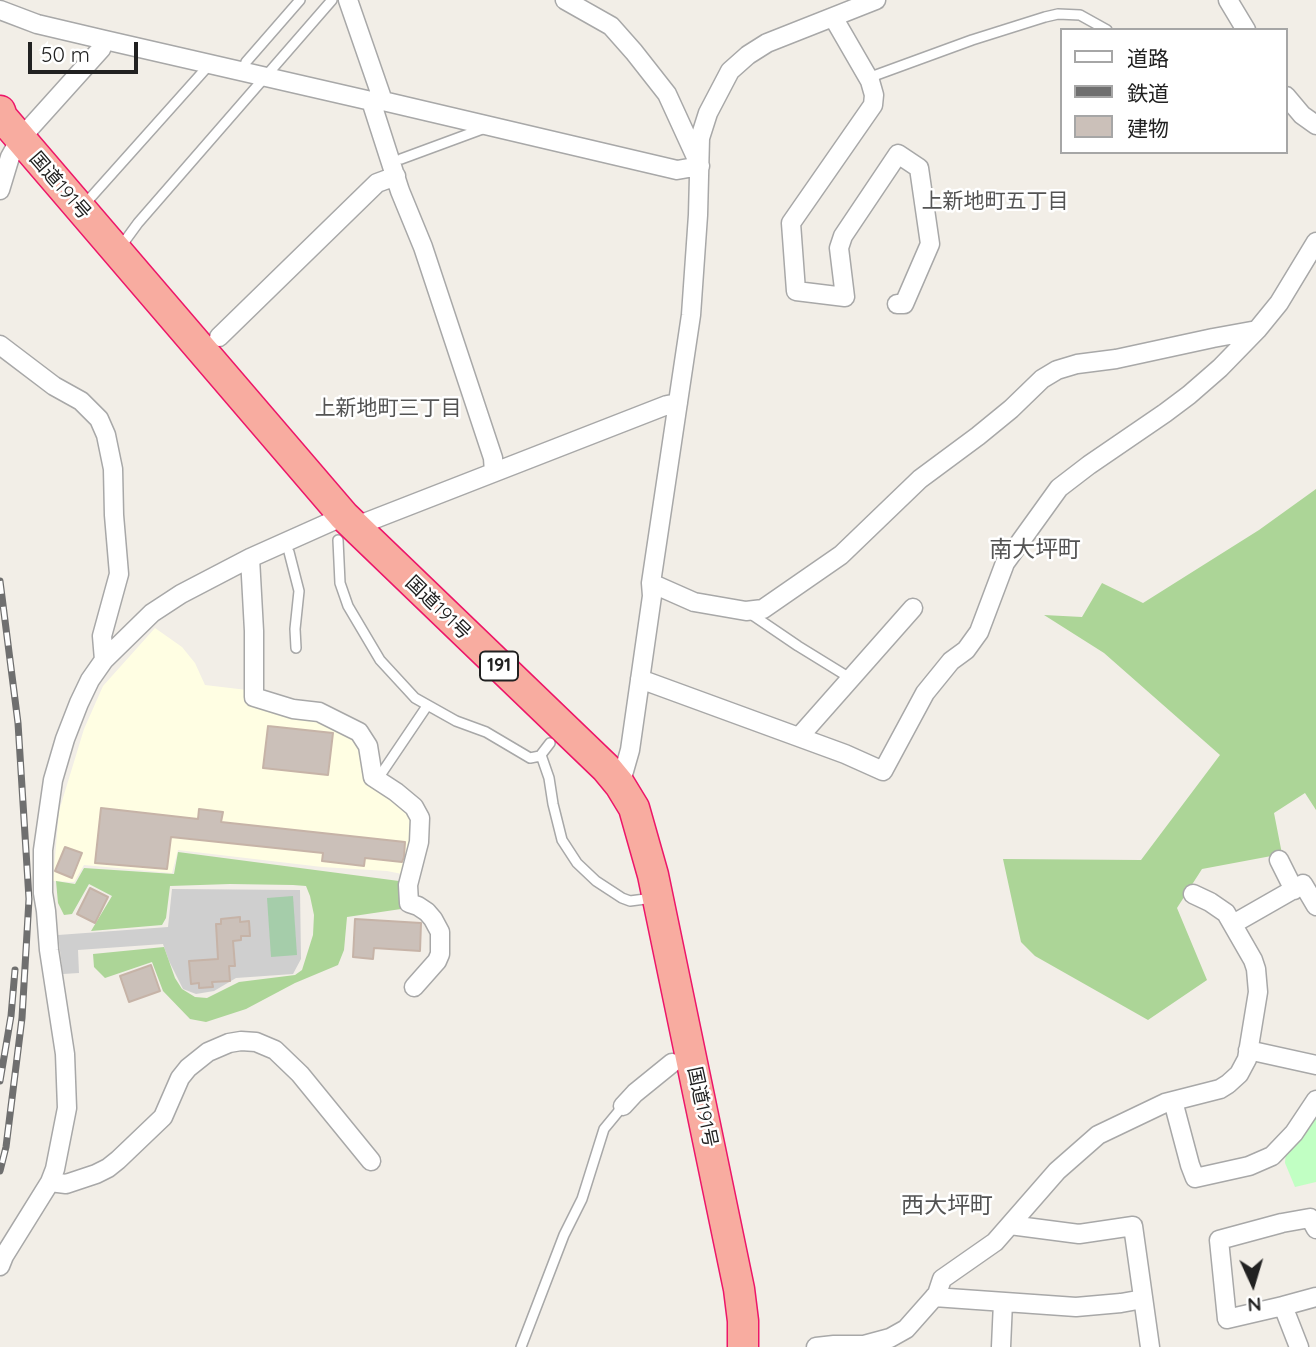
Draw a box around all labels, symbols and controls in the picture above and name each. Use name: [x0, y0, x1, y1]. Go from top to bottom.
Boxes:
scale bar: [32, 28, 142, 72]
legend: [1060, 28, 1288, 154]
text: 50 m: [41, 41, 90, 67]
text: 道路: [1127, 45, 1169, 71]
text: 鉄道: [1127, 80, 1169, 106]
text: 建物: [1127, 115, 1169, 141]
street label: 国道191号: [25, 148, 95, 224]
district label: 上新地町五丁目: [922, 189, 1068, 215]
district label: 上新地町三丁目: [315, 396, 461, 422]
district label: 南大坪町: [989, 536, 1081, 564]
street label: 国道191号: [401, 571, 475, 645]
road number: 191: [480, 652, 518, 680]
street label: 国道191号: [682, 1065, 722, 1149]
district label: 西大坪町: [901, 1192, 993, 1220]
north arrow: [1218, 1249, 1288, 1319]
text: N: [1247, 1292, 1262, 1317]

